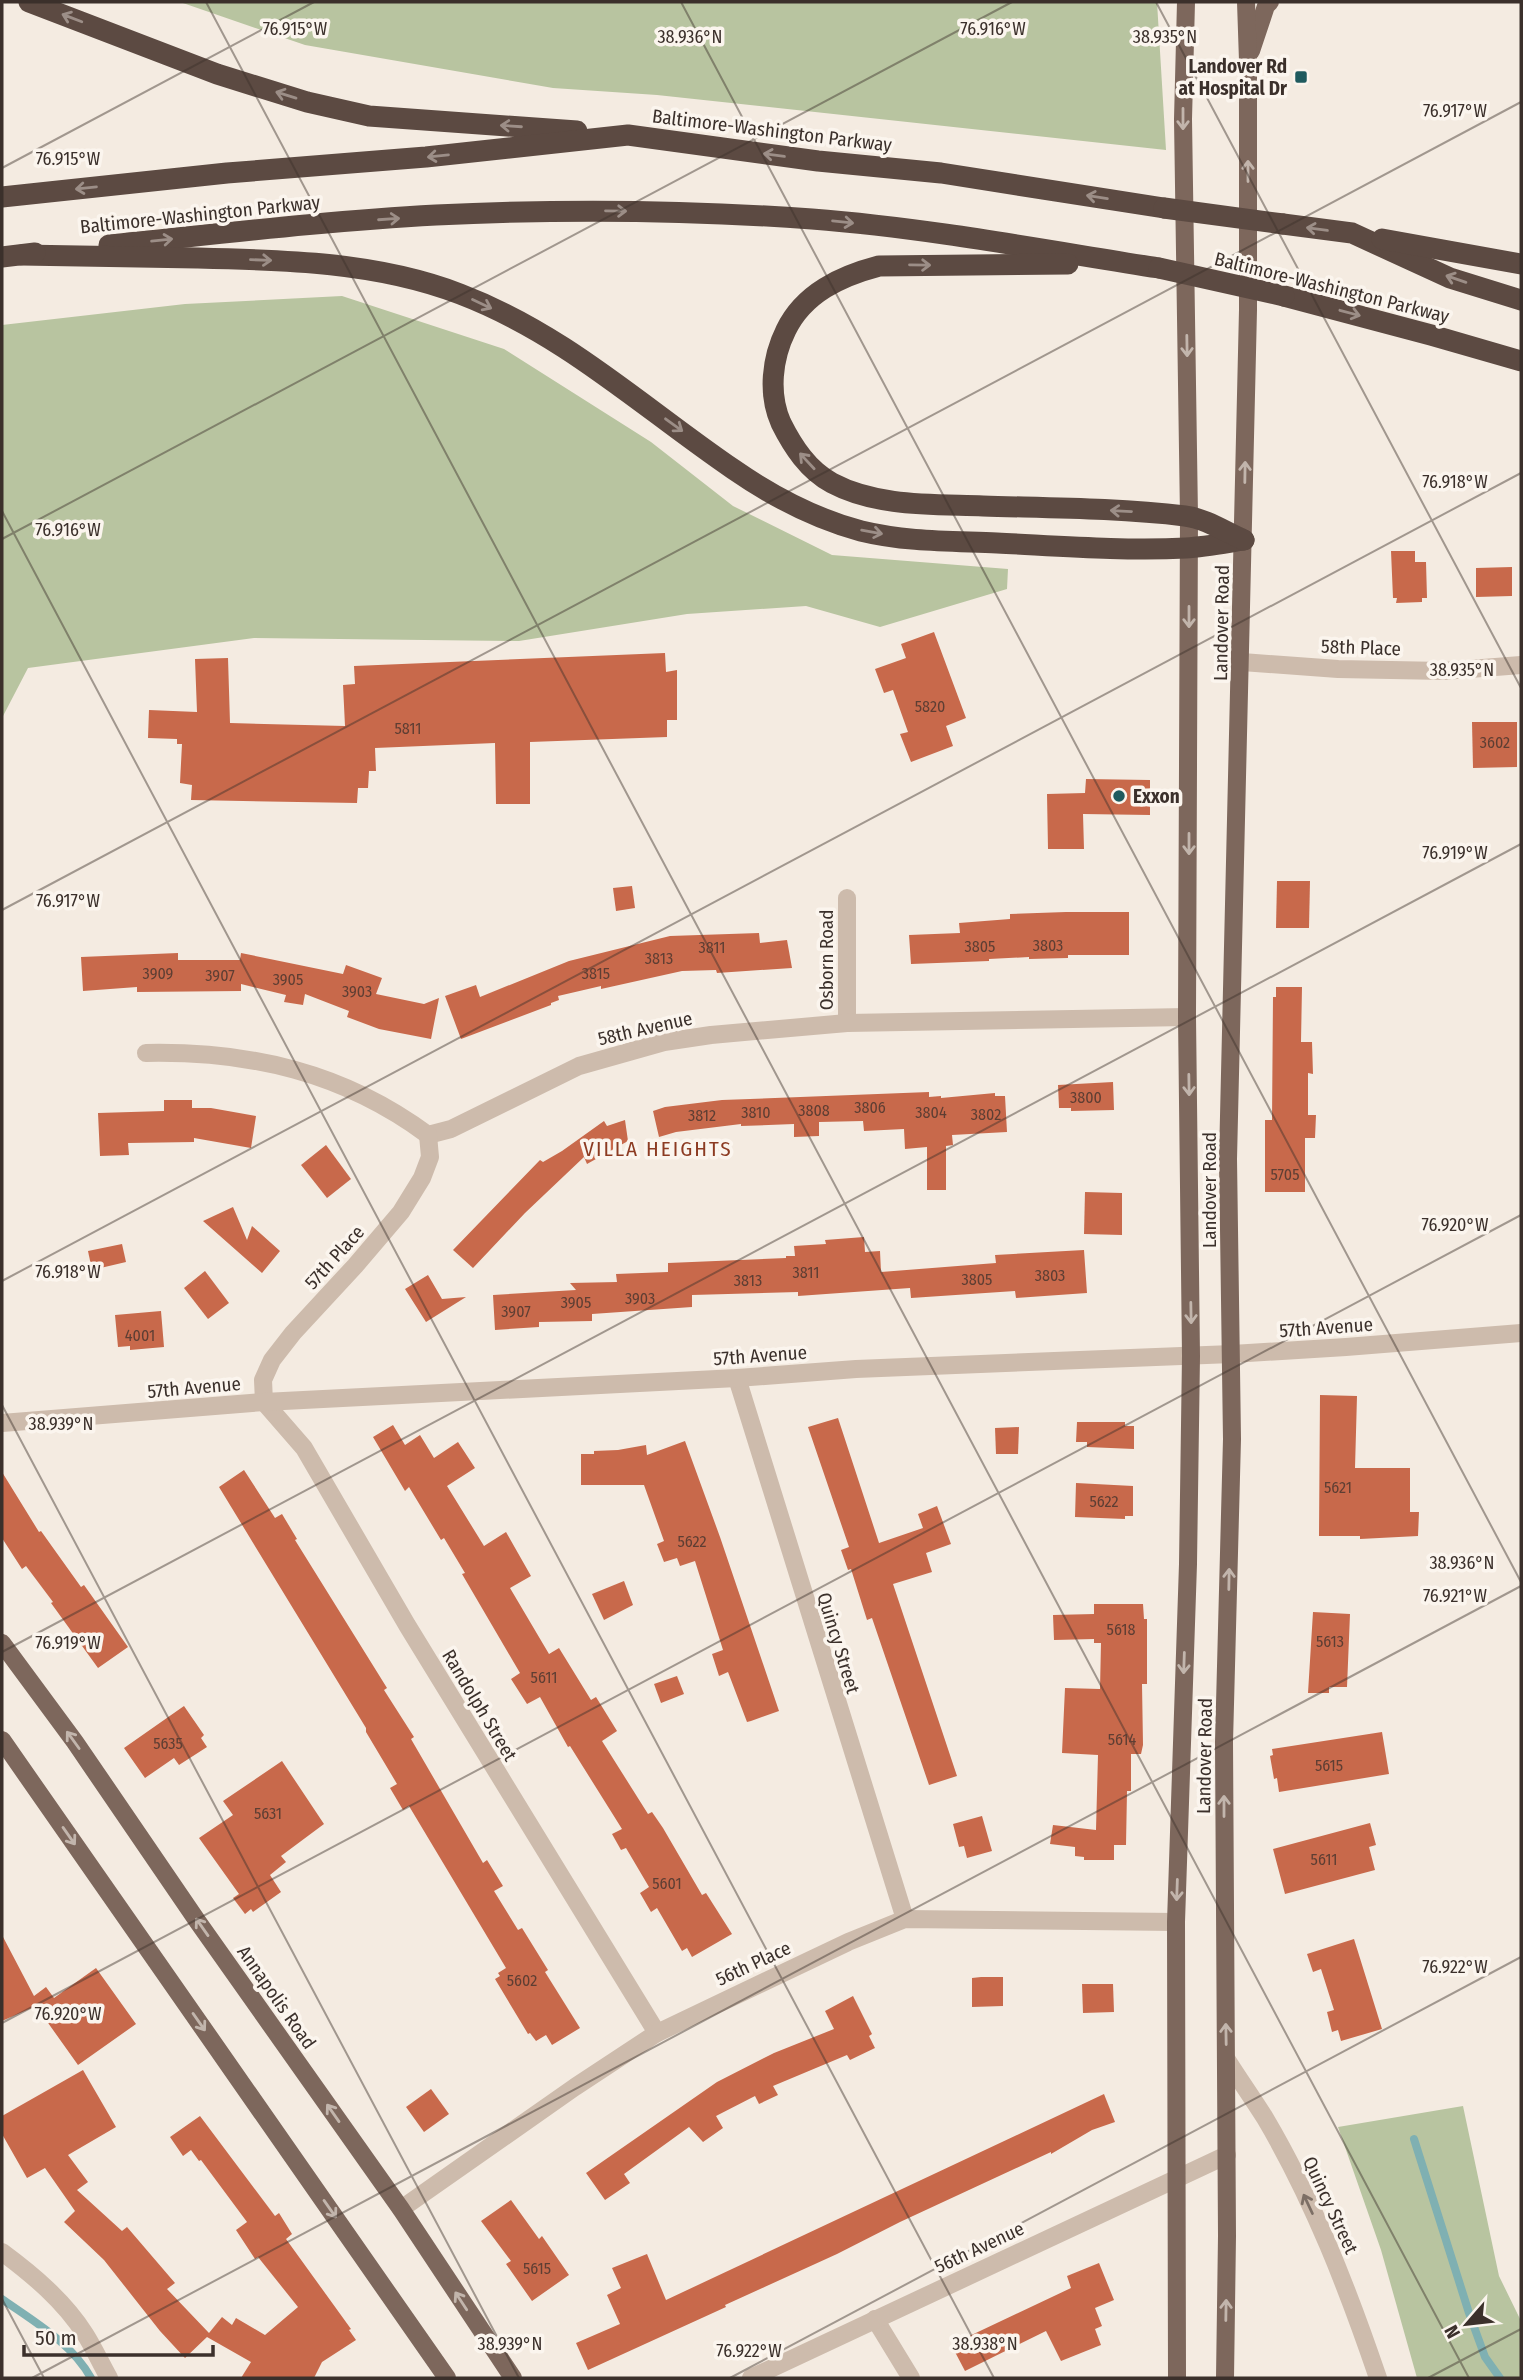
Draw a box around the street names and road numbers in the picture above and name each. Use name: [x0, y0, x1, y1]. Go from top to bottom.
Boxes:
street label: Baltimore-Washington Parkway: [651, 104, 894, 157]
street label: Baltimore-Washington Parkway: [79, 190, 322, 239]
street label: Baltimore-Washington Parkway: [1212, 247, 1452, 328]
street label: Landover Road: [1209, 565, 1234, 681]
street label: 58th Place: [1321, 635, 1401, 660]
street label: Osborn Road: [815, 910, 838, 1010]
street label: 58th Avenue: [596, 1006, 694, 1050]
street label: Landover Road: [1198, 1132, 1221, 1248]
street label: 57th Place: [300, 1221, 369, 1294]
street label: 57th Avenue: [1278, 1313, 1374, 1342]
street label: 57th Avenue: [712, 1341, 808, 1370]
street label: 57th Avenue: [146, 1372, 242, 1403]
street label: Quincy Street: [812, 1590, 865, 1697]
street label: Randolph Street: [437, 1645, 522, 1766]
street label: Landover Road: [1192, 1698, 1217, 1814]
street label: 56th Place: [712, 1936, 794, 1991]
street label: Annapolis Road: [232, 1941, 321, 2054]
street label: Quincy Street: [1298, 2153, 1363, 2258]
street label: 56th Avenue: [931, 2217, 1028, 2278]

